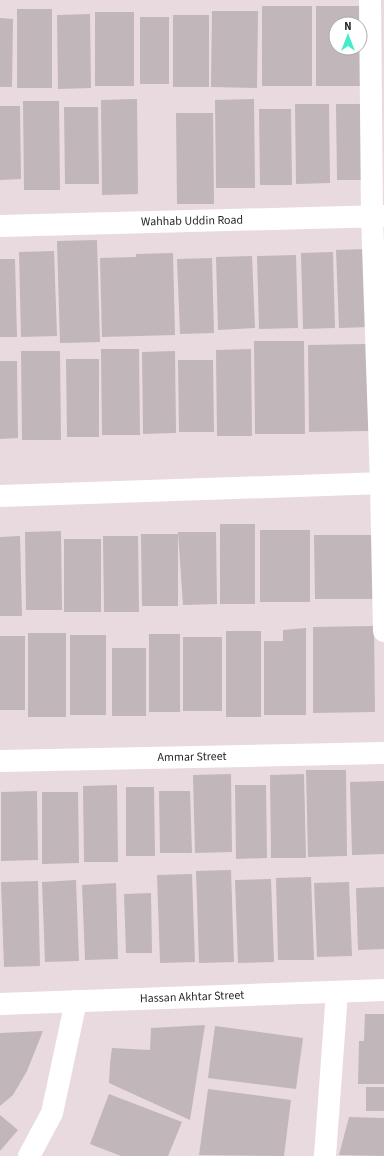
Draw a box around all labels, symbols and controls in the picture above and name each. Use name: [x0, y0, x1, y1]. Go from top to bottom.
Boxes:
north arrow: [328, 16, 368, 56]
text: N: [344, 19, 352, 34]
street label: Wahhab Uddin Road: [141, 212, 243, 230]
street label: Ammar Street: [157, 748, 227, 766]
street label: Hassan Akhtar Street: [140, 987, 244, 1007]

